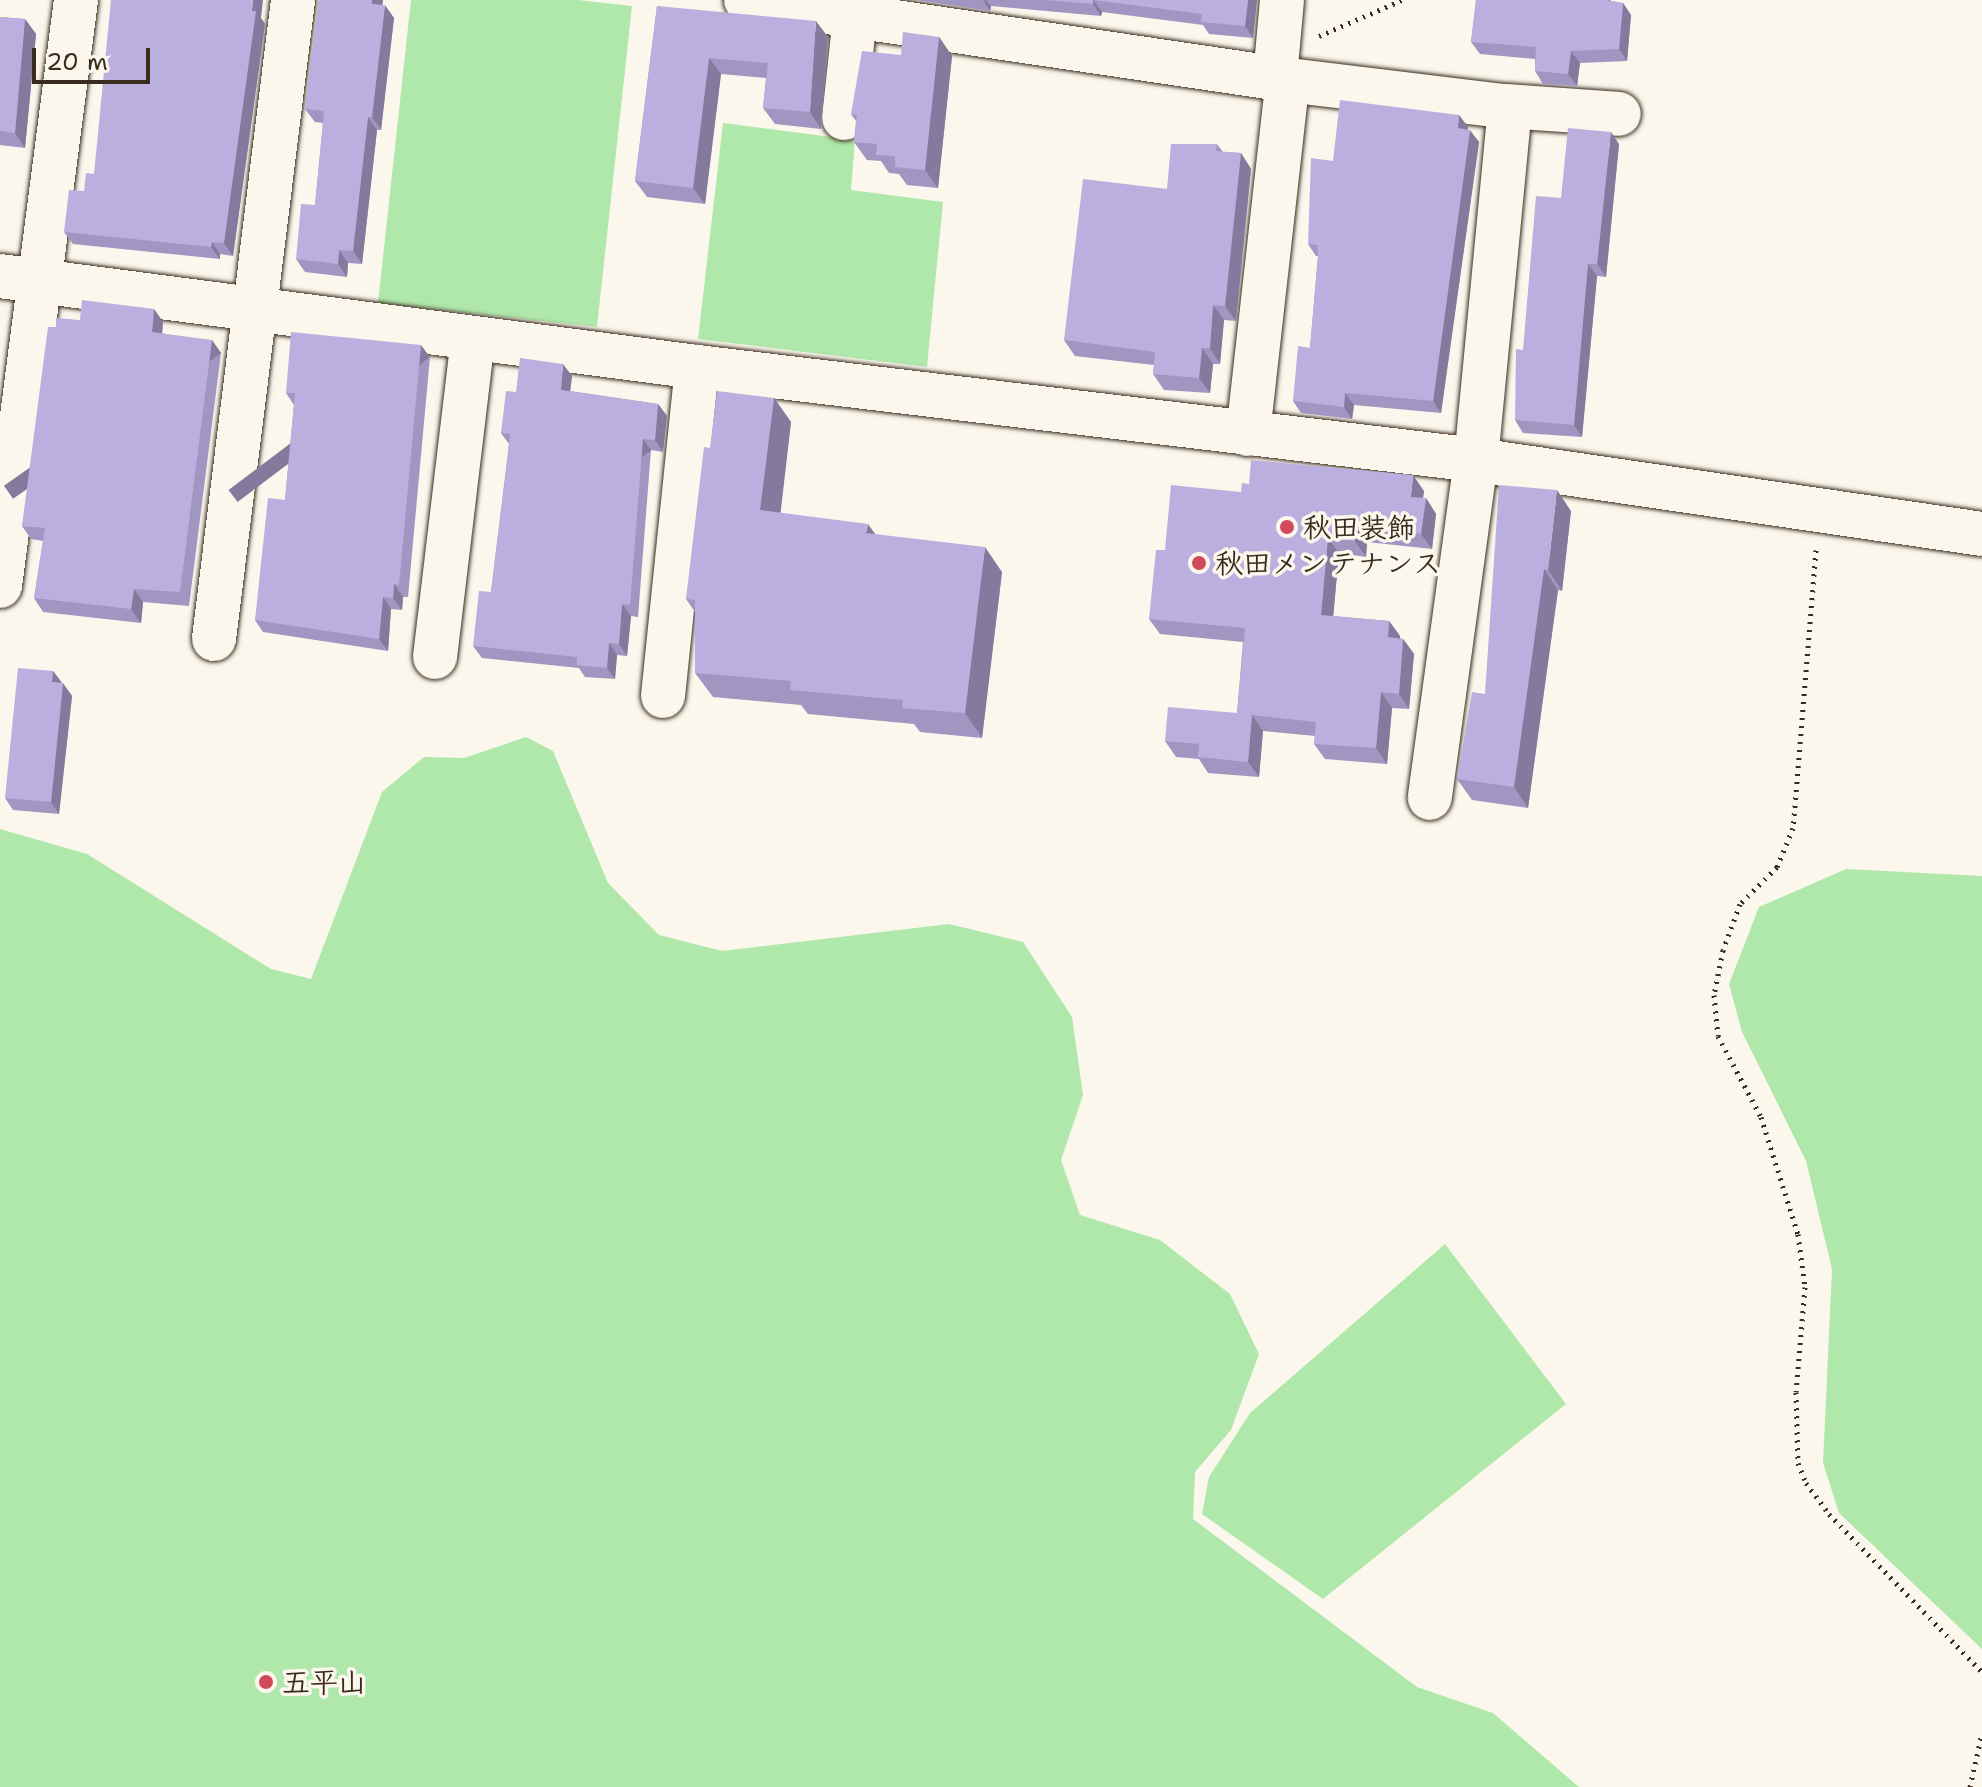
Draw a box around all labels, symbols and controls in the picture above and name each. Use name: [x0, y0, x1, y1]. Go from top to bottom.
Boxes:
scale bar: [36, 32, 154, 82]
text: 20 m: [46, 46, 108, 78]
place label: 秋田装飾: [1303, 510, 1415, 544]
marker: 秋田装飾: [1278, 518, 1296, 536]
place label: 秋田メンテナンス: [1215, 546, 1439, 580]
marker: 秋田メンテナンス: [1190, 554, 1208, 572]
place label: 五平山: [282, 1665, 366, 1699]
marker: 五平山: [257, 1673, 275, 1691]

